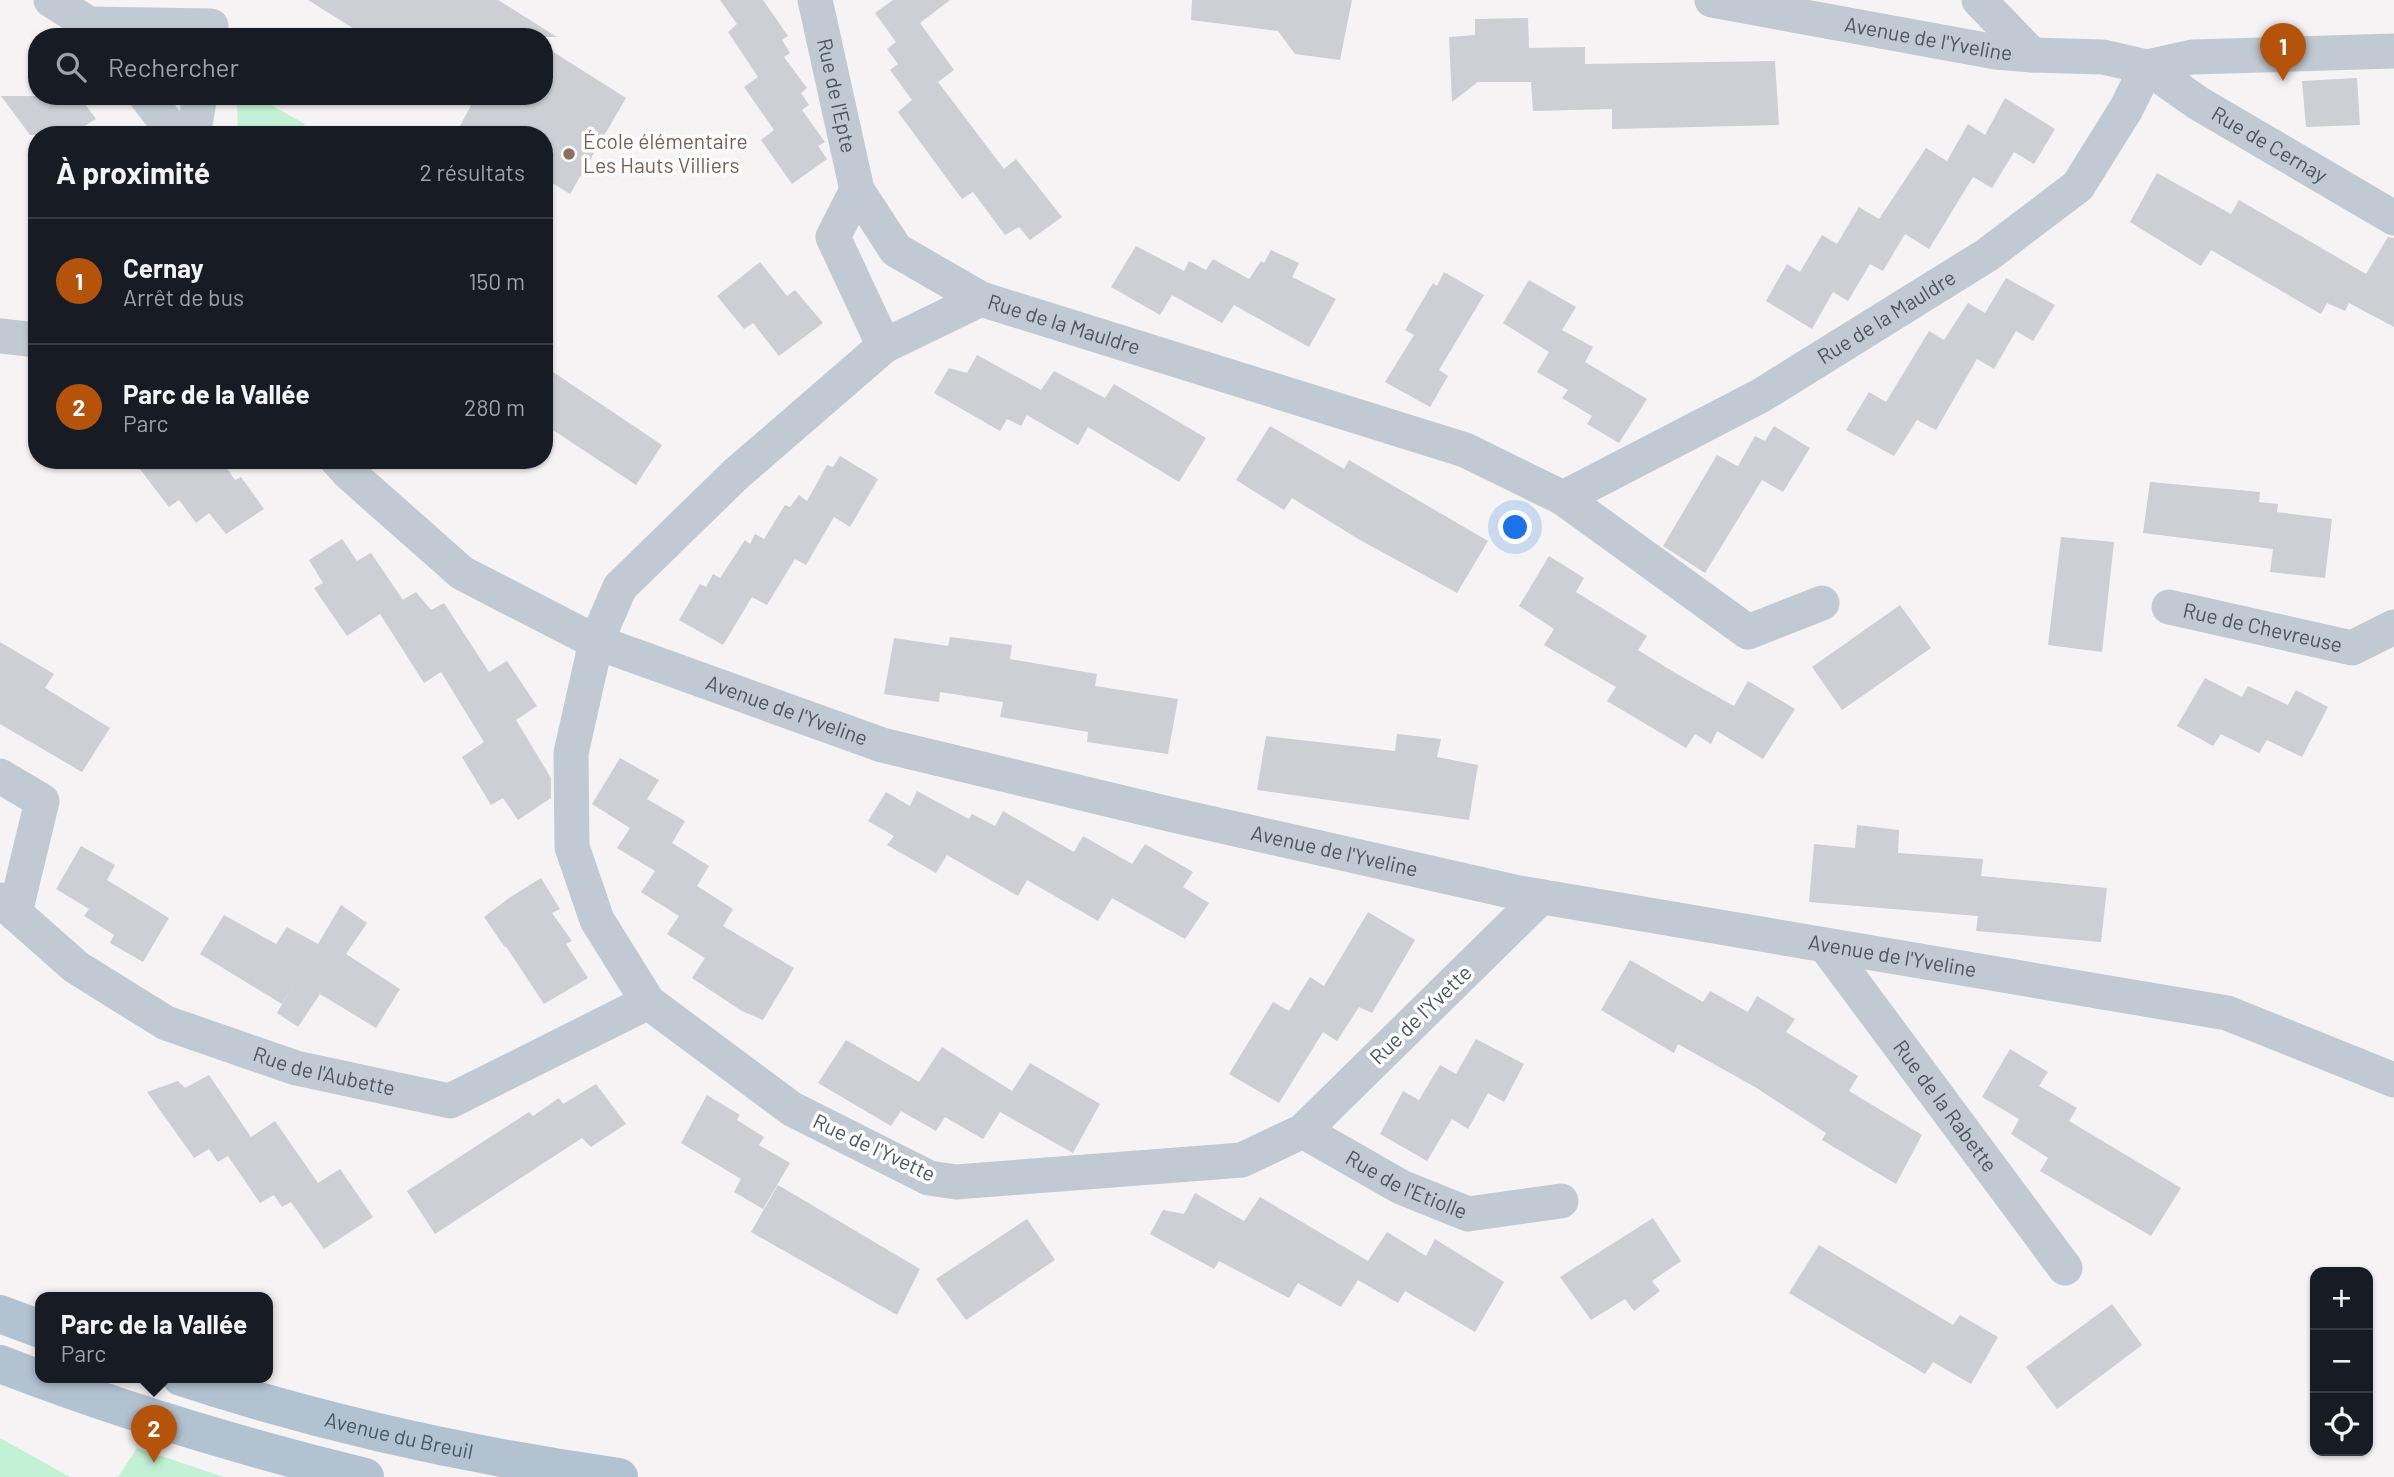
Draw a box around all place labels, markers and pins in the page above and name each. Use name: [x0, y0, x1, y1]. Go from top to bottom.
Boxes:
pin: 1: [2260, 23, 2306, 81]
place label: École élémentaire Les Hauts Villiers: [583, 128, 748, 177]
marker: École élémentaire Les Hauts Villiers: [561, 146, 577, 162]
pin: 2: [131, 1405, 177, 1463]

